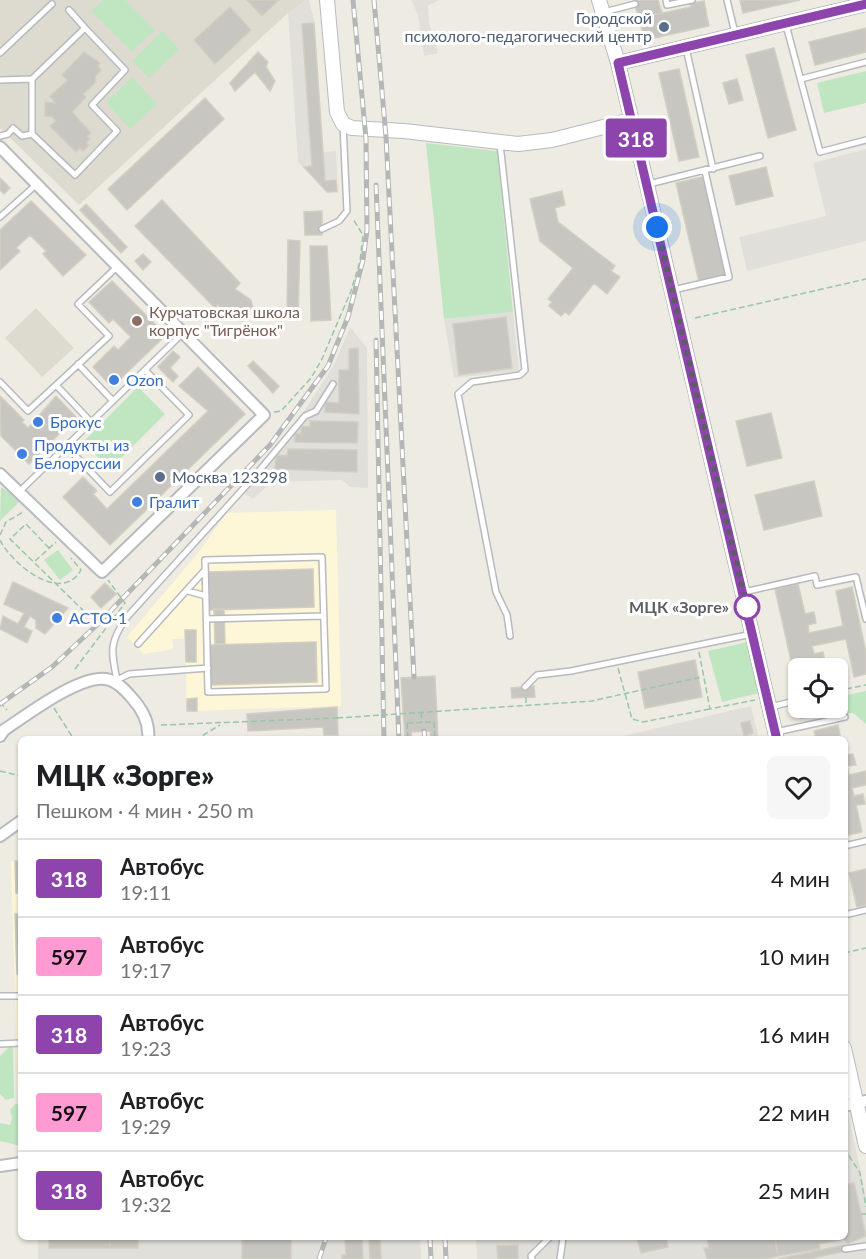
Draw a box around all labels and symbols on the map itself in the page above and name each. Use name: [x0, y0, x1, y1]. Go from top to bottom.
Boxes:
place label: Городской психолого-педагогический центр: [405, 8, 652, 45]
marker: Городской психолого-педагогический центр: [657, 20, 671, 34]
line badge: 318: [602, 118, 670, 158]
your location: [642, 212, 672, 242]
place label: Курчатовская школа корпус "Тигрёнок": [149, 302, 300, 339]
marker: Курчатовская школа корпус "Тигрёнок": [130, 314, 144, 328]
place label: Ozon: [126, 370, 164, 389]
marker: Ozon: [107, 373, 121, 387]
place label: Брокус: [50, 412, 102, 431]
marker: Брокус: [31, 415, 45, 429]
place label: Продукты из Белоруссии: [34, 435, 130, 472]
marker: Продукты из Белоруссии: [15, 447, 29, 461]
place label: Москва 123298: [172, 467, 287, 486]
marker: Москва 123298: [153, 470, 167, 484]
place label: Гралит: [149, 492, 199, 511]
marker: Гралит: [130, 495, 144, 509]
marker: МЦК «Зорге»: [734, 594, 760, 620]
place label: МЦК «Зорге»: [629, 597, 729, 616]
place label: АСТО-1: [69, 608, 127, 627]
marker: АСТО-1: [50, 611, 64, 625]

